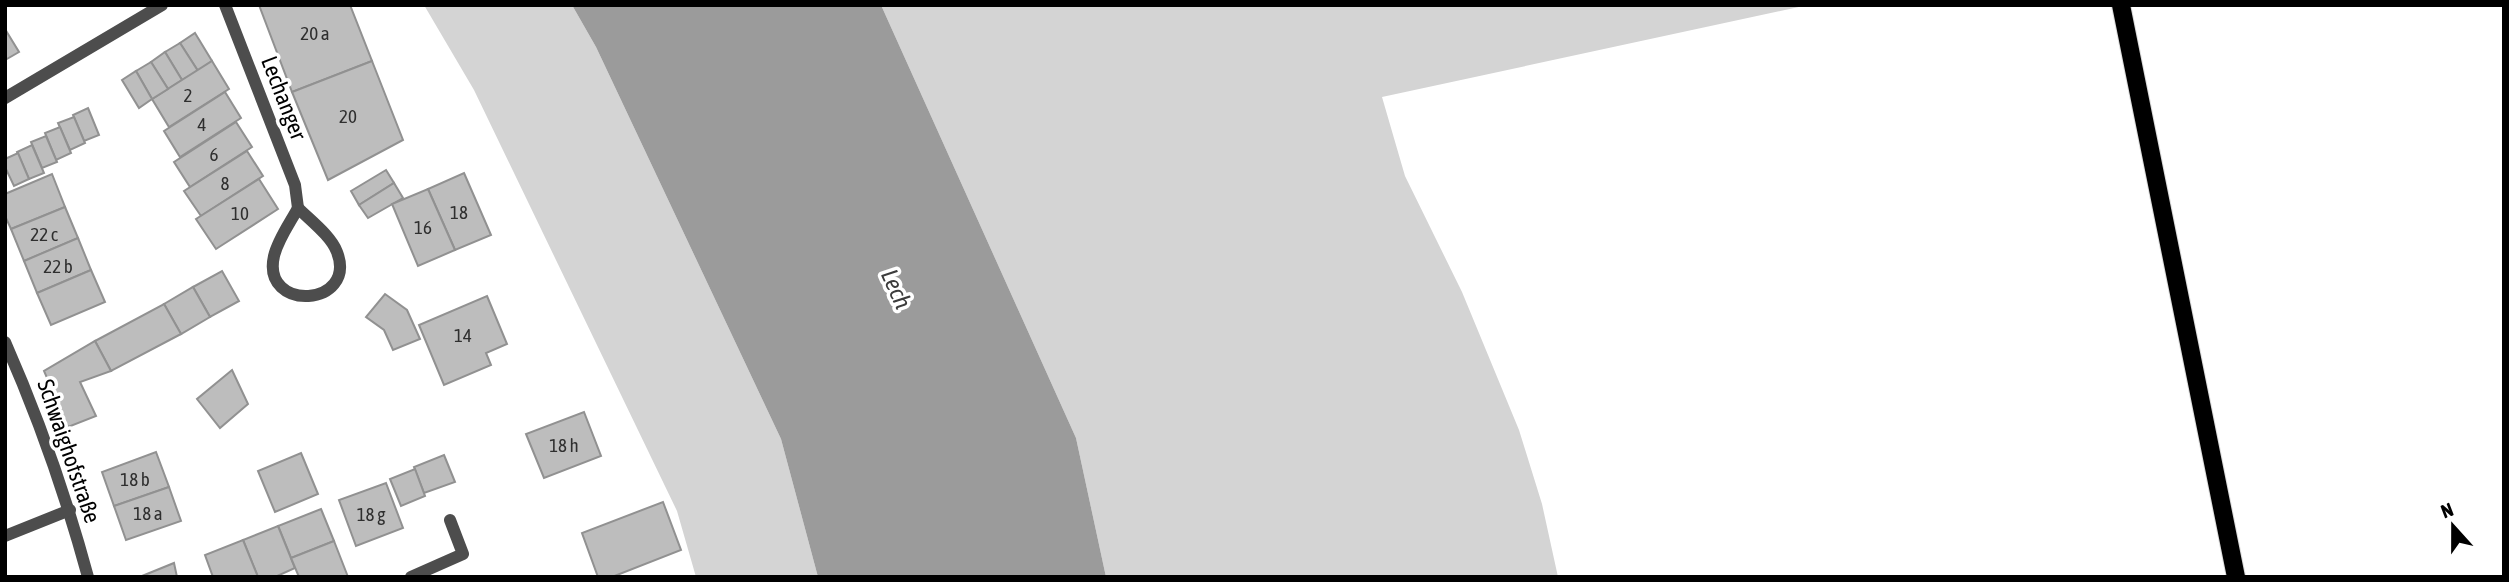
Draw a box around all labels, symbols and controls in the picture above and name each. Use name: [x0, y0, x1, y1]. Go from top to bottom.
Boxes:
house number: 20 a: [300, 22, 330, 44]
street label: Lechanger: [256, 53, 312, 145]
house number: 2: [184, 84, 192, 106]
house number: 20: [339, 105, 357, 127]
house number: 4: [198, 113, 207, 135]
house number: 6: [210, 143, 219, 165]
house number: 8: [221, 172, 230, 194]
house number: 18: [450, 201, 468, 223]
house number: 10: [231, 202, 249, 224]
house number: 16: [414, 216, 432, 238]
house number: 22 c: [30, 223, 59, 245]
house number: 22 b: [43, 255, 73, 277]
water label: Lech: [876, 265, 917, 313]
house number: 14: [454, 324, 472, 346]
street label: Schwaighofstraße: [32, 376, 106, 526]
house number: 18 h: [549, 434, 579, 456]
house number: 18 b: [120, 468, 150, 490]
north arrow: [2418, 491, 2488, 561]
text: N: [2438, 498, 2456, 522]
house number: 18 a: [133, 502, 163, 524]
house number: 18 g: [357, 503, 386, 525]

